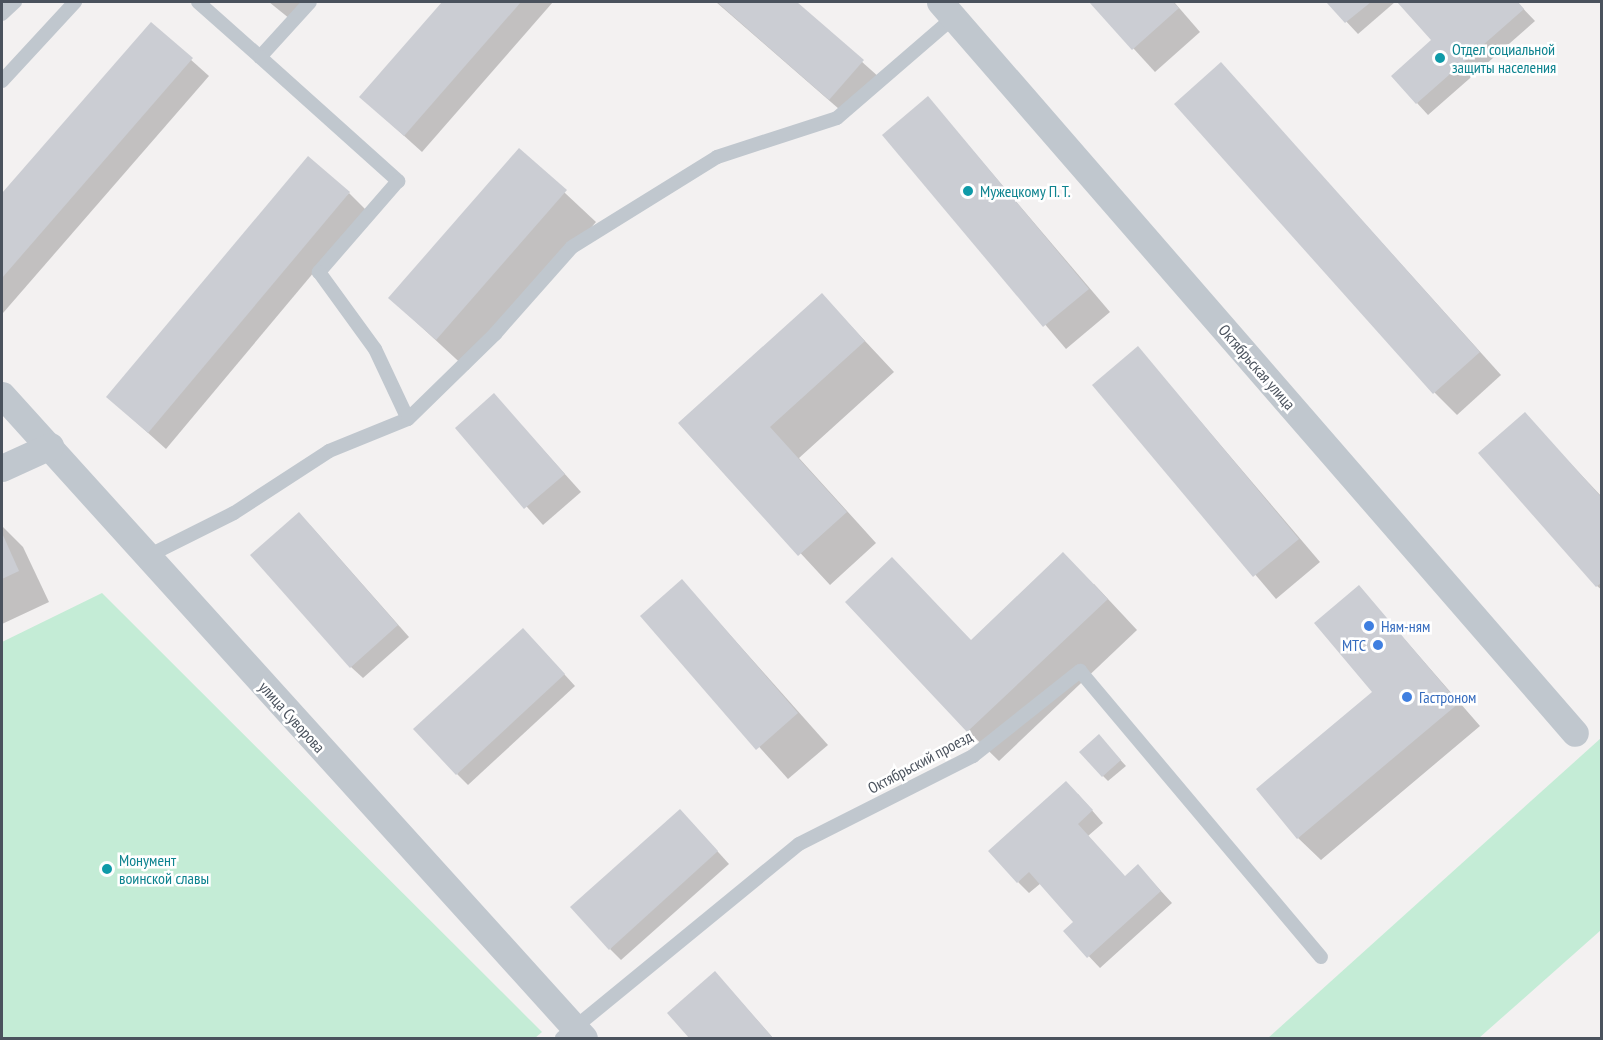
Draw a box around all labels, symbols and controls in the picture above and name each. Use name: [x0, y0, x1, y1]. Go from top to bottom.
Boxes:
place label: Отдел социальной защиты населения: [1452, 39, 1556, 77]
marker: Отдел социальной защиты населения: [1433, 51, 1447, 65]
place label: Мужецкому П. Т.: [980, 181, 1072, 201]
marker: Мужецкому П. Т.: [961, 184, 975, 198]
street label: Октябрьская улица: [1215, 320, 1299, 414]
place label: Ням-ням: [1381, 616, 1430, 636]
marker: Ням-ням: [1362, 619, 1376, 633]
place label: МТС: [1342, 635, 1366, 655]
marker: МТС: [1371, 638, 1385, 652]
street label: улица Суворова: [255, 677, 329, 757]
place label: Гастроном: [1419, 687, 1476, 707]
marker: Гастроном: [1400, 690, 1414, 704]
street label: Октябрьский проезд: [865, 726, 975, 798]
place label: Монумент воинской славы: [119, 850, 209, 888]
marker: Монумент воинской славы: [100, 862, 114, 876]

